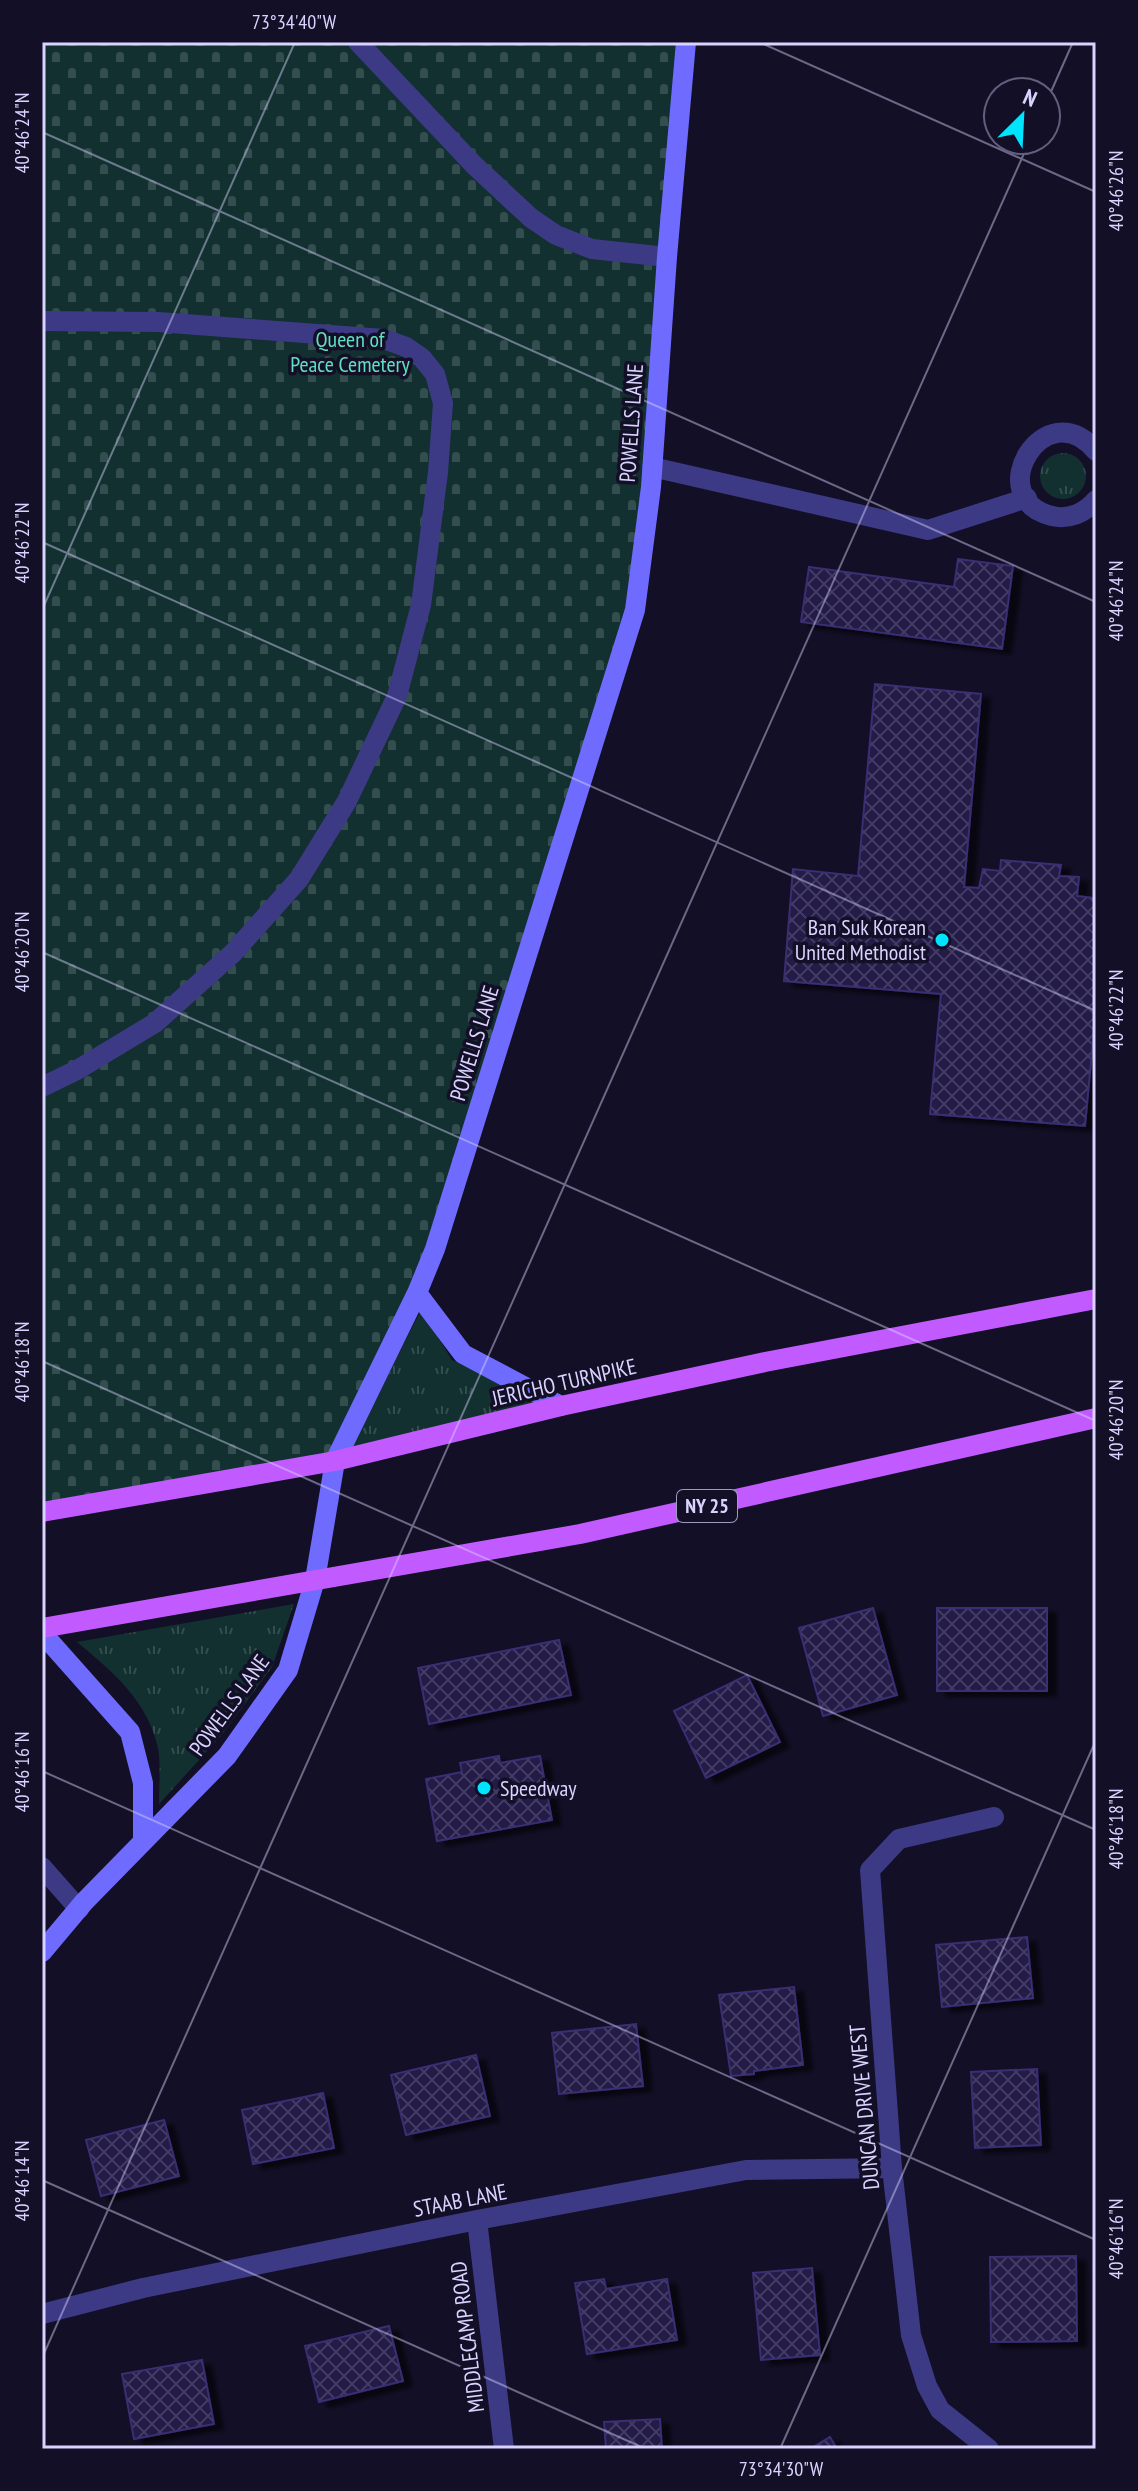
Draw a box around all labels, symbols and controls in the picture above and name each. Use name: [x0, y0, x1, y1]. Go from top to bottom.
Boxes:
text: 73°34'40"W: [252, 9, 337, 35]
north arrow: [982, 76, 1062, 156]
text: N: [1019, 83, 1041, 113]
text: 40°46'24"N: [9, 93, 35, 173]
text: 40°46'26"N: [1103, 151, 1129, 231]
park label: Queen of Peace Cemetery: [290, 325, 411, 378]
street label: POWELLS LANE: [613, 363, 649, 483]
text: 40°46'22"N: [9, 503, 35, 583]
text: 40°46'24"N: [1103, 561, 1129, 641]
text: 40°46'20"N: [9, 912, 35, 992]
place label: Ban Suk Korean United Methodist: [795, 913, 926, 966]
marker: Ban Suk Korean United Methodist: [933, 931, 951, 949]
text: 40°46'22"N: [1103, 970, 1129, 1050]
street label: POWELLS LANE: [443, 982, 505, 1104]
text: 40°46'18"N: [9, 1322, 35, 1402]
street label: JERICHO TURNPIKE: [488, 1352, 639, 1412]
text: 40°46'20"N: [1103, 1380, 1129, 1460]
road number: NY 25: [677, 1490, 737, 1522]
street label: POWELLS LANE: [183, 1649, 275, 1761]
text: 40°46'16"N: [9, 1732, 35, 1812]
place label: Speedway: [500, 1774, 577, 1802]
marker: Speedway: [475, 1779, 493, 1797]
text: 40°46'18"N: [1103, 1789, 1129, 1869]
street label: DUNCAN DRIVE WEST: [843, 2023, 885, 2191]
text: 40°46'14"N: [9, 2141, 35, 2221]
street label: STAAB LANE: [411, 2177, 509, 2223]
text: 40°46'16"N: [1103, 2199, 1129, 2279]
street label: MIDDLECAMP ROAD: [444, 2260, 490, 2414]
text: 73°34'30"W: [739, 2456, 824, 2482]

